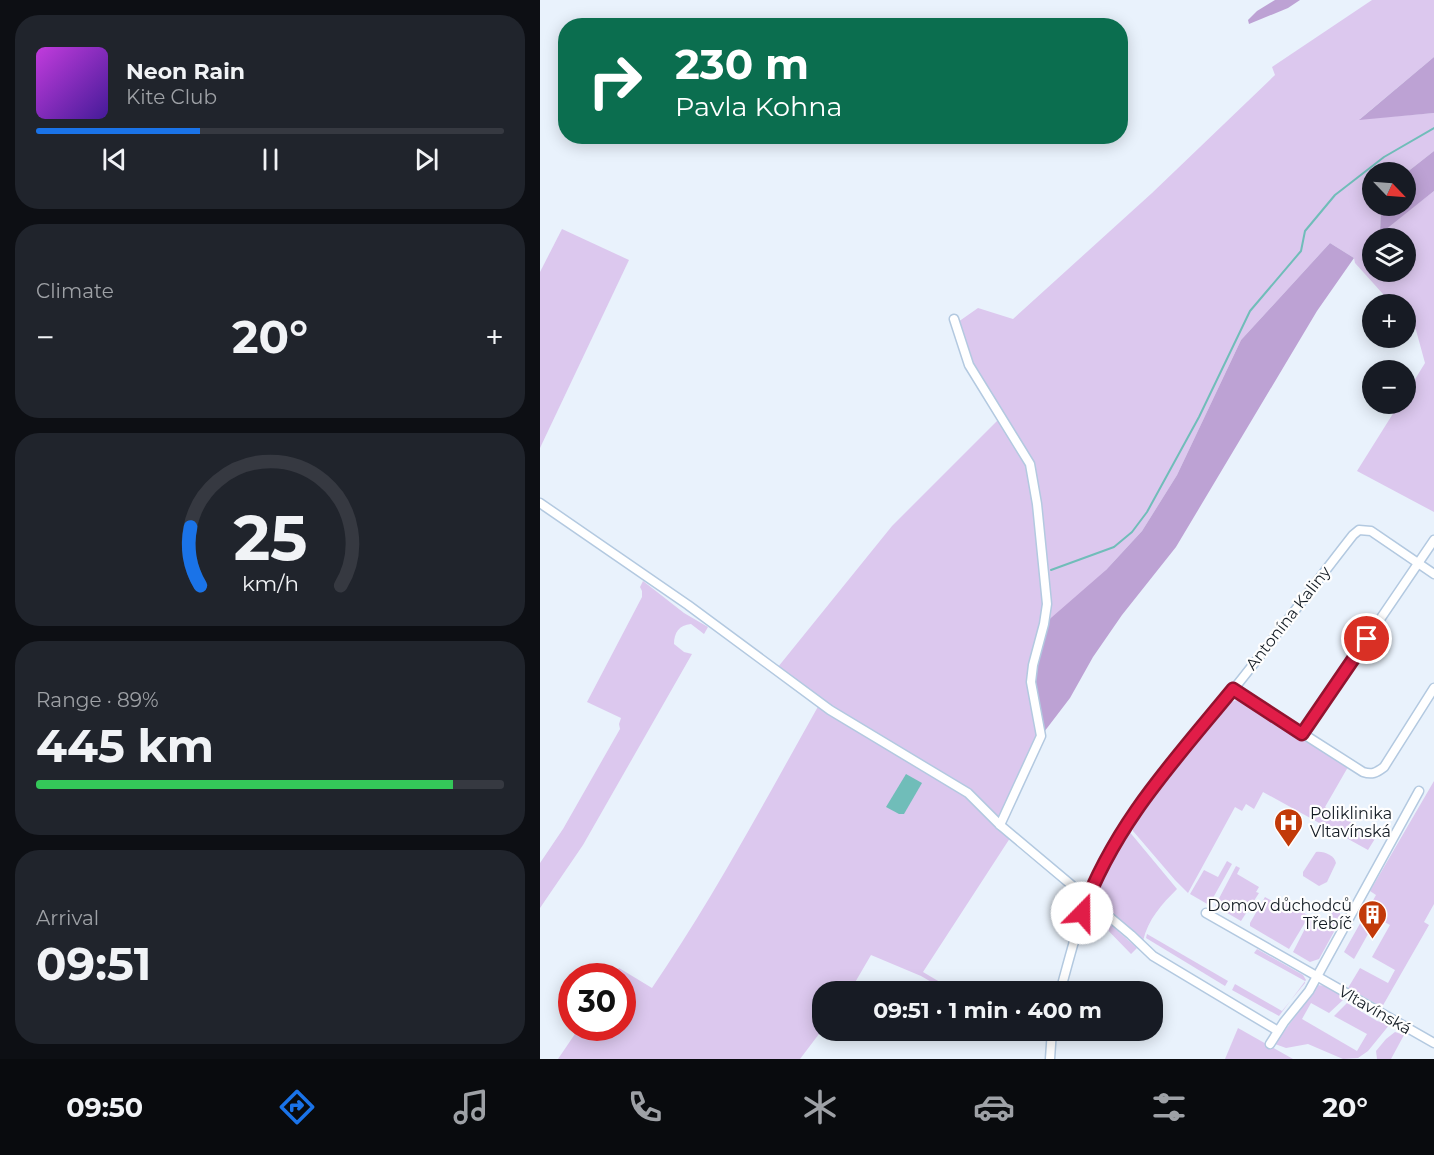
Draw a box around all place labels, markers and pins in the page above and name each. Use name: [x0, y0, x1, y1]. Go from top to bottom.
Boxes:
pin: [1341, 613, 1392, 664]
place label: Poliklinika Vltavínská: [1310, 804, 1392, 841]
hospital icon: Poliklinika Vltavínská: [1273, 806, 1305, 848]
place label: Domov důchodců Třebíč: [1207, 896, 1352, 933]
building icon: Domov důchodců Třebíč: [1357, 898, 1389, 940]

